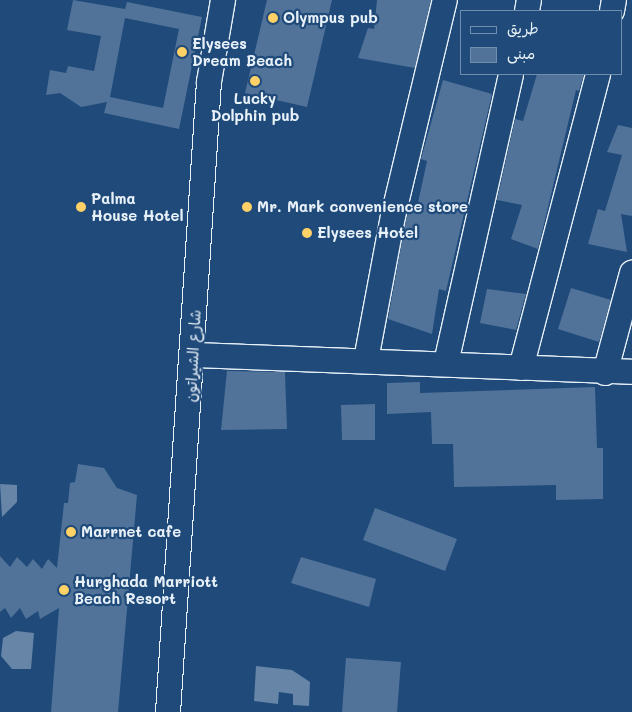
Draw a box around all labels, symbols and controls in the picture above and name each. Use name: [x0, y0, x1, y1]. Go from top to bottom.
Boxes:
place label: Olympus pub: [283, 9, 378, 27]
legend: [460, 10, 622, 75]
marker: Olympus pub: [267, 12, 279, 24]
text: طريق: [507, 18, 539, 38]
place label: Elysees Dream Beach: [192, 34, 292, 69]
text: مبنى: [507, 43, 535, 63]
marker: Elysees Dream Beach: [176, 46, 188, 58]
marker: Lucky Dolphin pub: [249, 75, 261, 87]
place label: Lucky Dolphin pub: [211, 89, 299, 124]
place label: Palma House Hotel: [91, 189, 184, 224]
place label: Mr. Mark convenience store: [257, 198, 468, 216]
marker: Palma House Hotel: [75, 201, 87, 213]
marker: Mr. Mark convenience store: [241, 201, 253, 213]
place label: Elysees Hotel: [317, 224, 418, 242]
marker: Elysees Hotel: [301, 227, 313, 239]
street label: شارع الشيراتون: [182, 309, 204, 403]
place label: Marrnet cafe: [81, 523, 181, 541]
marker: Marrnet cafe: [65, 526, 77, 538]
place label: Hurghada Marriott Beach Resort: [74, 572, 218, 607]
marker: Hurghada Marriott Beach Resort: [58, 584, 70, 596]

